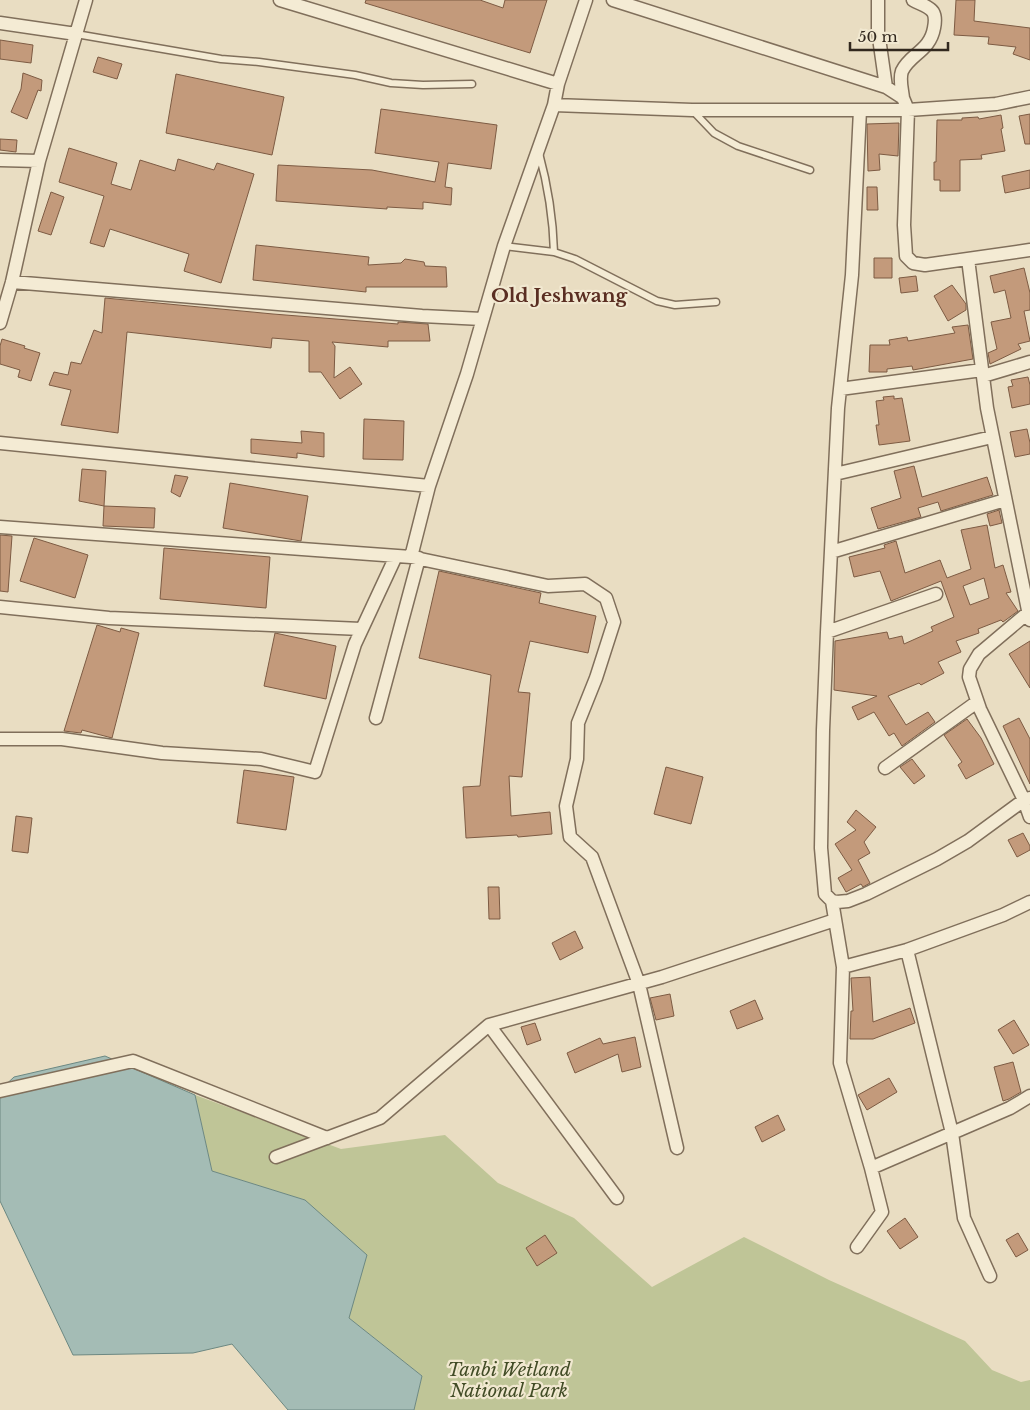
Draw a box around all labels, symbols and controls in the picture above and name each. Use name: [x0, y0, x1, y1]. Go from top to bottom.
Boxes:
scale bar: [850, 20, 948, 52]
text: 50 m: [858, 27, 898, 46]
district label: Old Jeshwang: [491, 284, 628, 307]
park label: Tanbi Wetland National Park: [447, 1359, 571, 1402]

